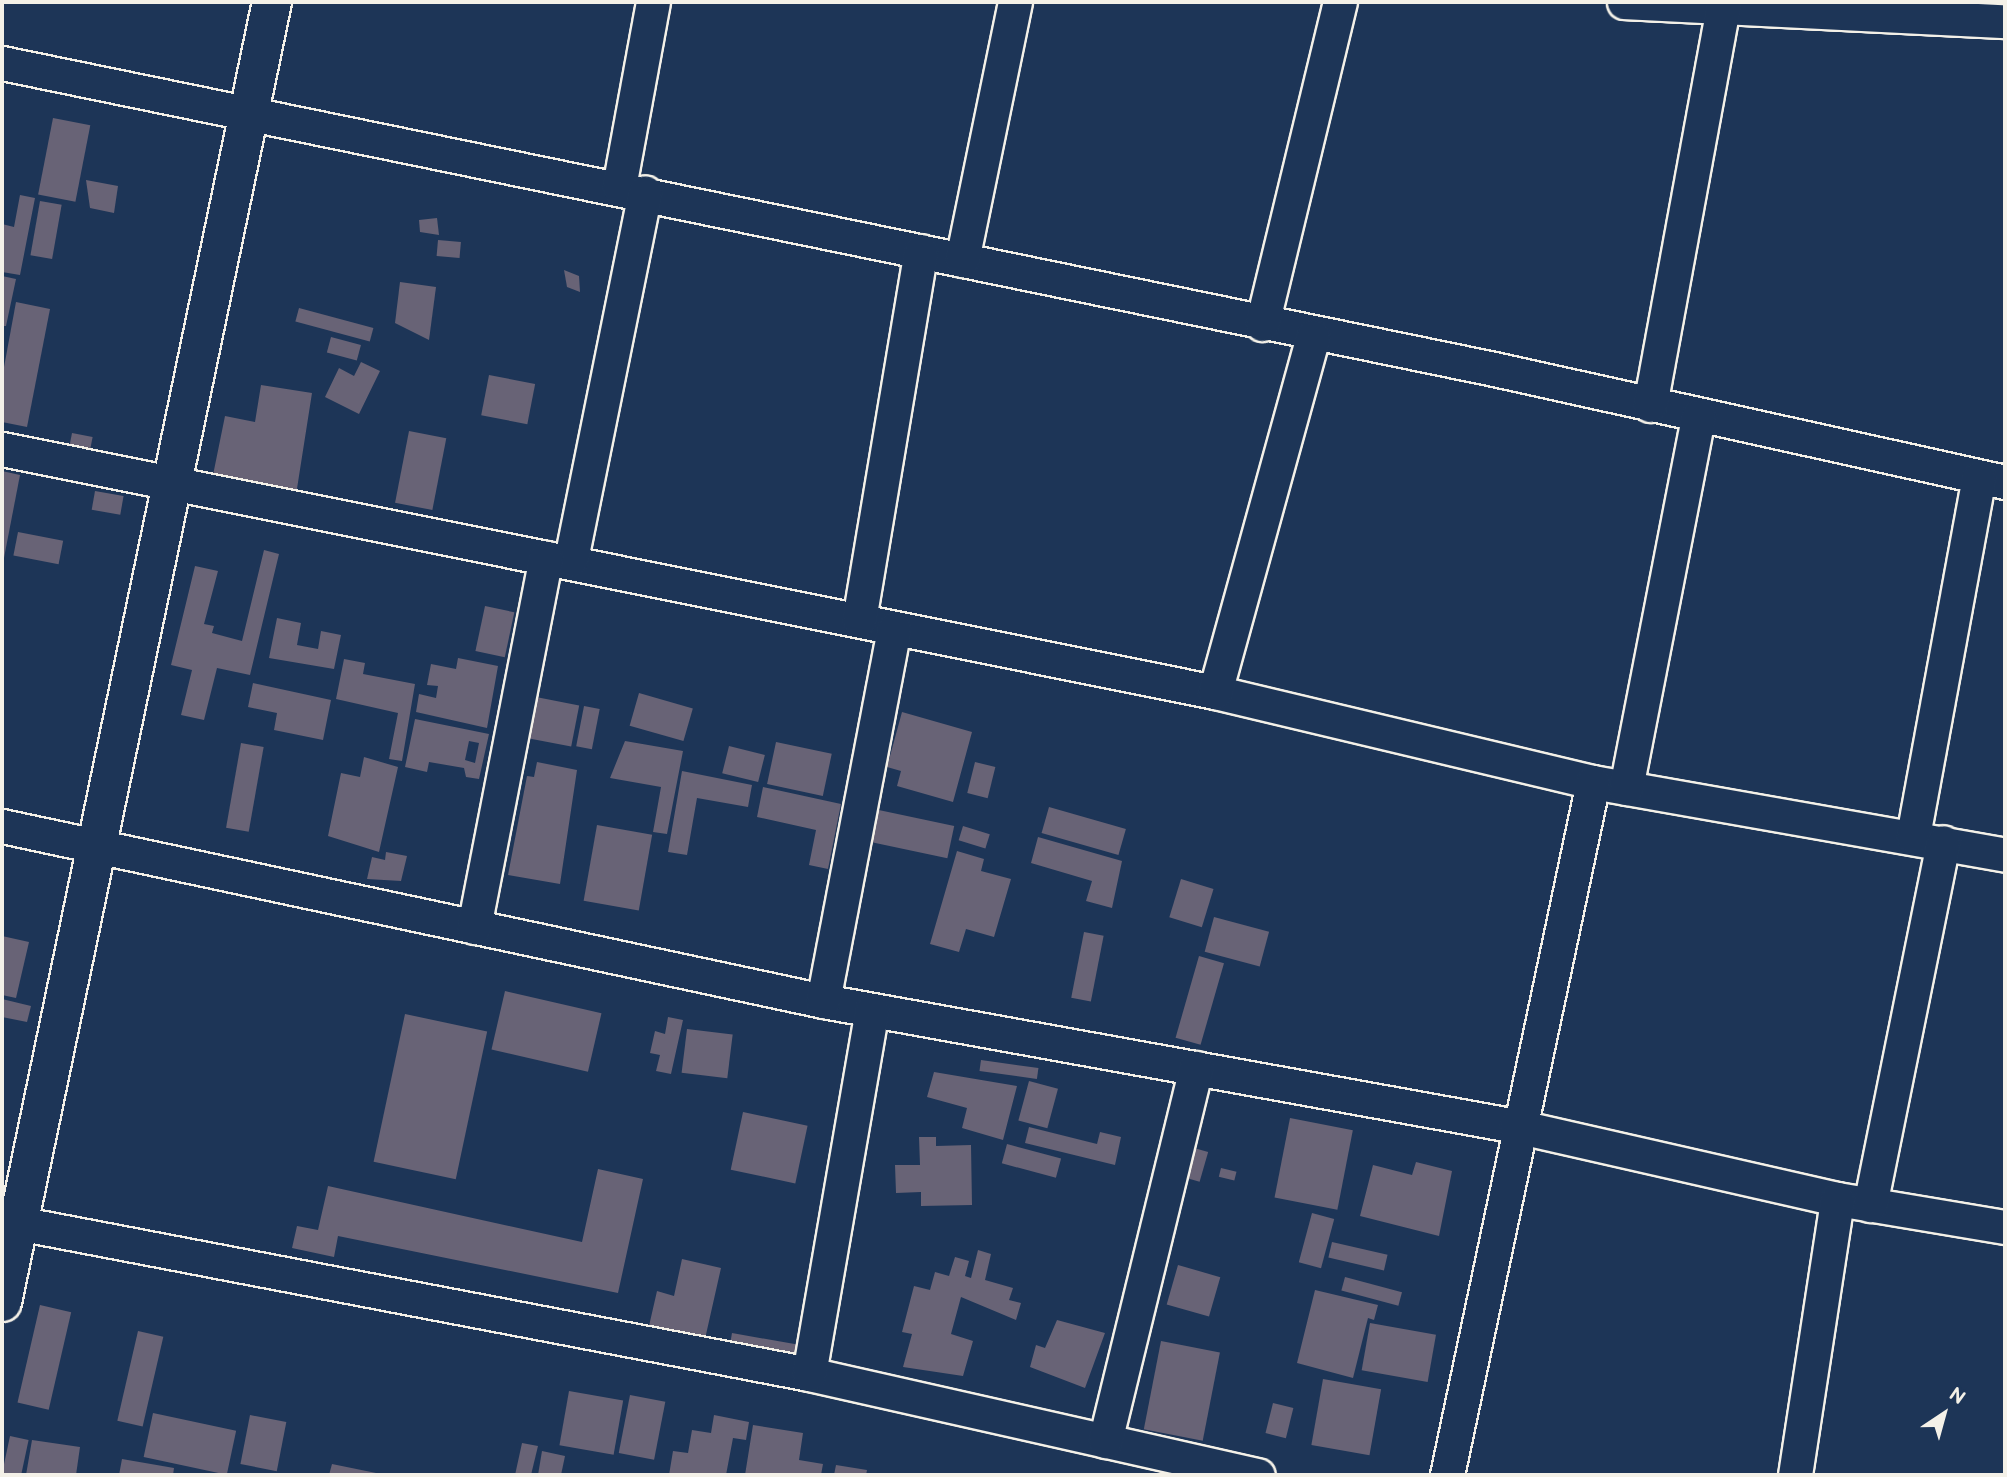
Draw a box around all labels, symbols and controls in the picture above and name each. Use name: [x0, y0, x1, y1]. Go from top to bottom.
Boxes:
north arrow: [1909, 1379, 1979, 1449]
text: N: [1944, 1383, 1969, 1410]

